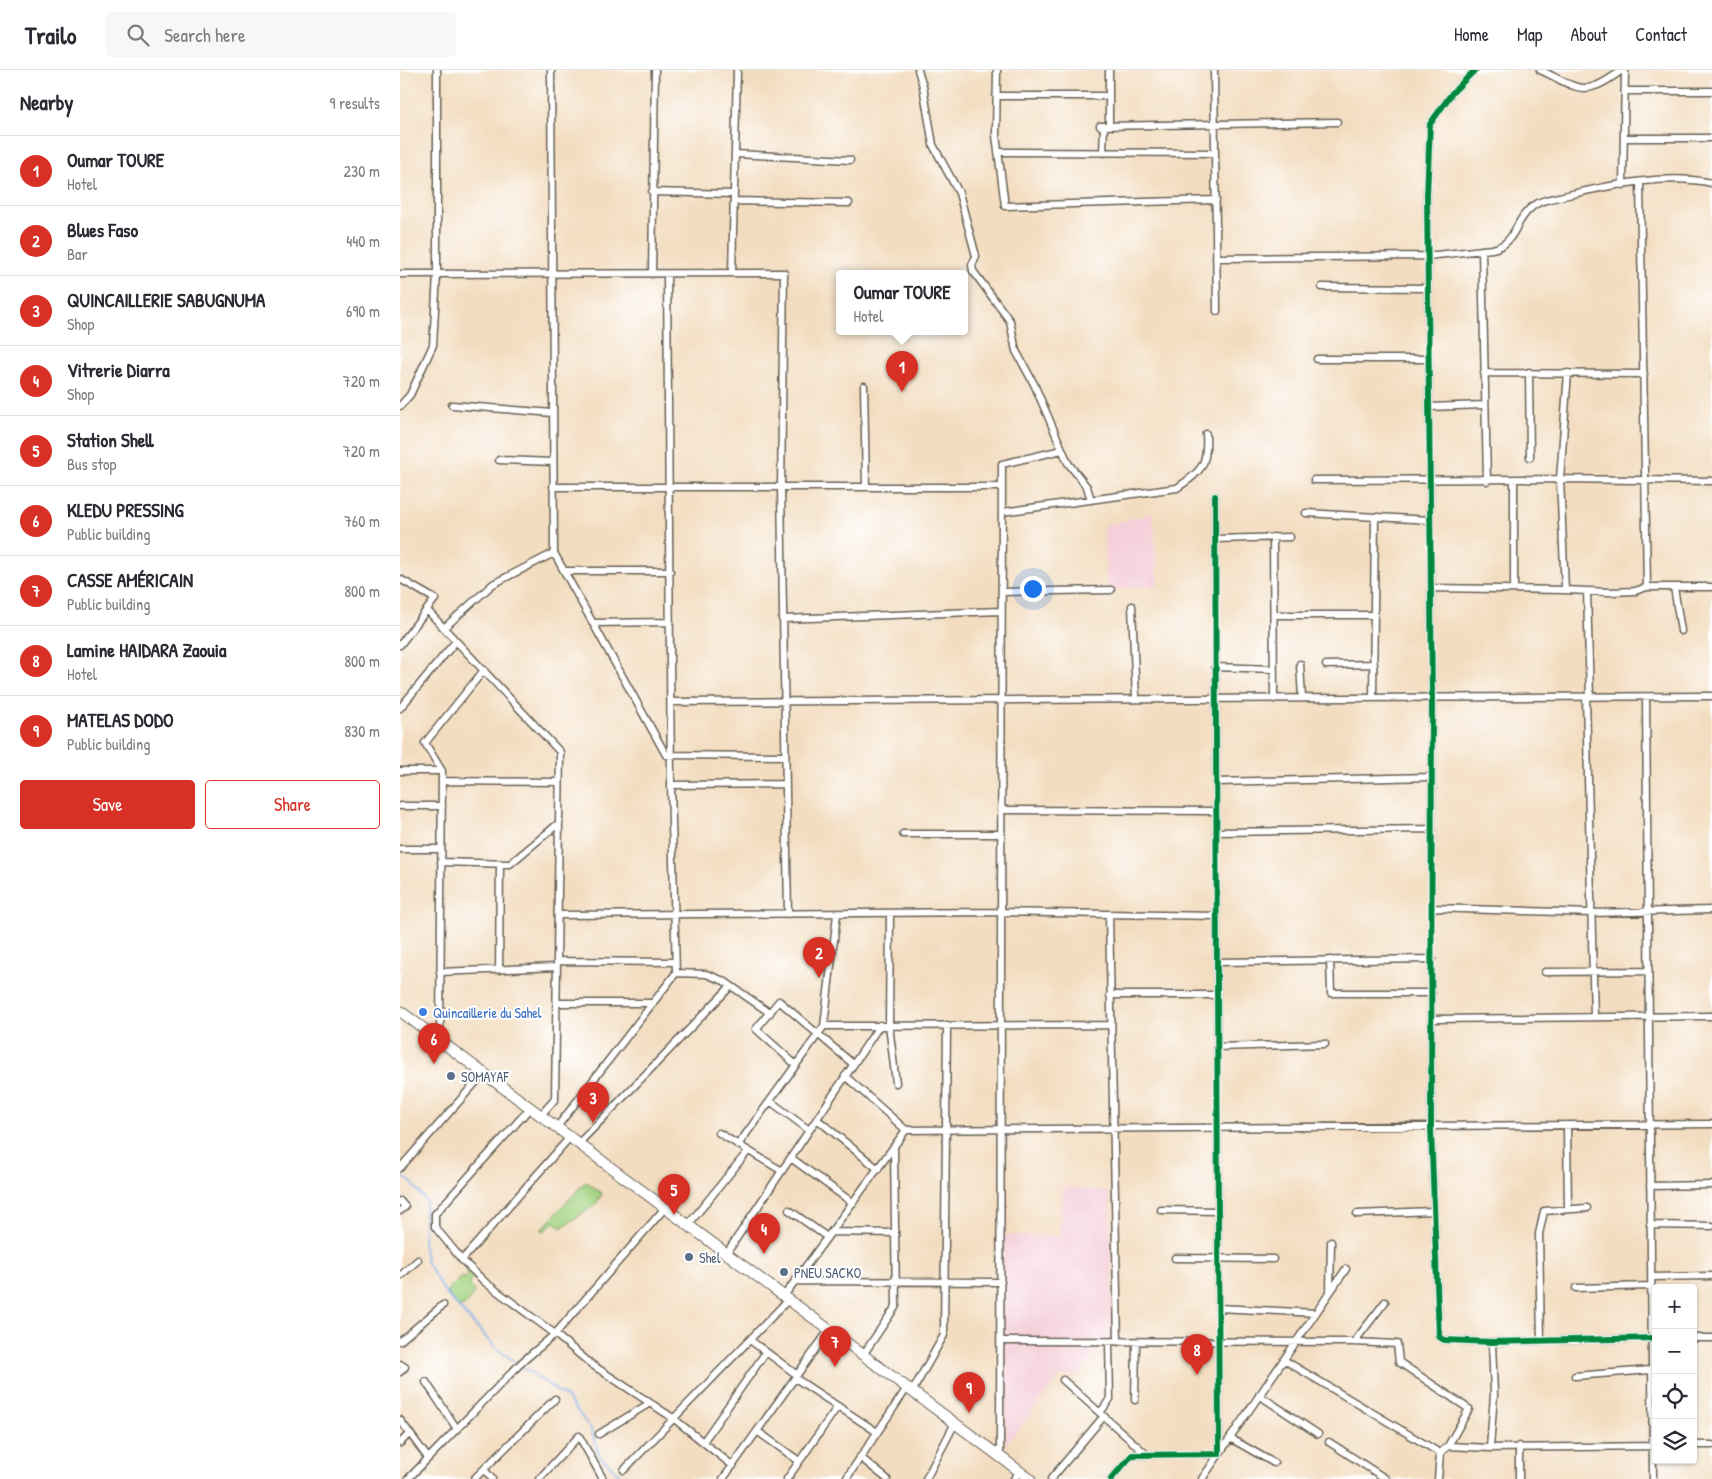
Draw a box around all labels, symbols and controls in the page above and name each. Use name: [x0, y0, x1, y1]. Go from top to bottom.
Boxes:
search box: [106, 12, 456, 57]
text: Trailo: [25, 19, 76, 51]
icon: search: [124, 21, 152, 49]
text: Search here: [164, 22, 246, 48]
text: Home: [1454, 22, 1489, 47]
text: Map: [1517, 22, 1542, 47]
text: About: [1570, 22, 1607, 47]
text: Contact: [1635, 22, 1687, 47]
text: Nearby: [20, 88, 73, 117]
text: 9 results: [329, 92, 380, 114]
text: Oumar TOURE: [67, 147, 164, 173]
text: 1: [33, 160, 39, 182]
text: 230 m: [344, 160, 380, 182]
text: Hotel: [67, 173, 97, 195]
text: Blues Faso: [67, 217, 138, 243]
text: 2: [32, 230, 40, 252]
text: 440 m: [346, 230, 380, 252]
text: Bar: [67, 243, 88, 265]
popup: [836, 270, 968, 335]
text: Oumar TOURE: [853, 279, 951, 305]
text: QUINCAILLERIE SABUGNUMA: [67, 287, 265, 313]
text: 3: [32, 300, 40, 322]
text: 690 m: [346, 300, 380, 322]
text: Hotel: [853, 305, 884, 327]
text: Shop: [67, 313, 94, 335]
pin: 1: [886, 351, 918, 392]
text: Vitrerie Diarra: [67, 357, 170, 383]
text: 4: [33, 370, 39, 392]
text: 720 m: [343, 370, 380, 392]
text: Shop: [67, 383, 94, 405]
text: Station Shell: [67, 427, 154, 453]
text: 5: [33, 440, 39, 462]
text: 720 m: [343, 440, 380, 462]
text: Bus stop: [67, 453, 116, 475]
text: KLEDU PRESSING: [67, 497, 184, 523]
text: 6: [33, 510, 39, 532]
text: 760 m: [344, 510, 380, 532]
text: Public building: [67, 523, 150, 545]
text: CASSE AMÉRICAIN: [67, 567, 193, 593]
your location: [1020, 576, 1046, 602]
text: 7: [32, 580, 40, 602]
text: 800 m: [344, 580, 380, 602]
text: Public building: [67, 593, 150, 615]
text: Lamine HAIDARA Zaouia: [67, 637, 226, 663]
text: 8: [33, 650, 39, 672]
text: 800 m: [344, 650, 380, 672]
text: Hotel: [67, 663, 97, 685]
text: MATELAS DODO: [67, 707, 173, 733]
text: 9: [33, 720, 39, 742]
text: 830 m: [344, 720, 380, 742]
text: Public building: [67, 733, 150, 755]
button: Save: [20, 780, 195, 829]
button: Share: [205, 780, 380, 829]
pin: 2: [803, 937, 835, 978]
place label: Quincaillerie du Sahel: [433, 1003, 542, 1022]
marker: Quincaillerie du Sahel: [417, 1006, 429, 1018]
pin: 6: [418, 1023, 450, 1064]
place label: SOMAYAF: [461, 1067, 509, 1086]
marker: SOMAYAF: [445, 1070, 457, 1082]
pin: 3: [577, 1082, 609, 1123]
pin: 5: [658, 1174, 690, 1215]
pin: 4: [748, 1213, 780, 1254]
place label: Shel: [699, 1248, 721, 1267]
marker: Shel: [683, 1251, 695, 1263]
place label: PNEU SACKO: [794, 1263, 862, 1282]
marker: PNEU SACKO: [778, 1266, 790, 1278]
map controls: [1652, 1284, 1697, 1464]
button: +: [1652, 1284, 1697, 1329]
pin: 7: [819, 1326, 851, 1367]
button: −: [1652, 1329, 1697, 1374]
pin: 8: [1181, 1334, 1213, 1375]
pin: 9: [953, 1372, 985, 1413]
button: locate: [1652, 1374, 1697, 1419]
button: layers: [1652, 1419, 1697, 1464]

